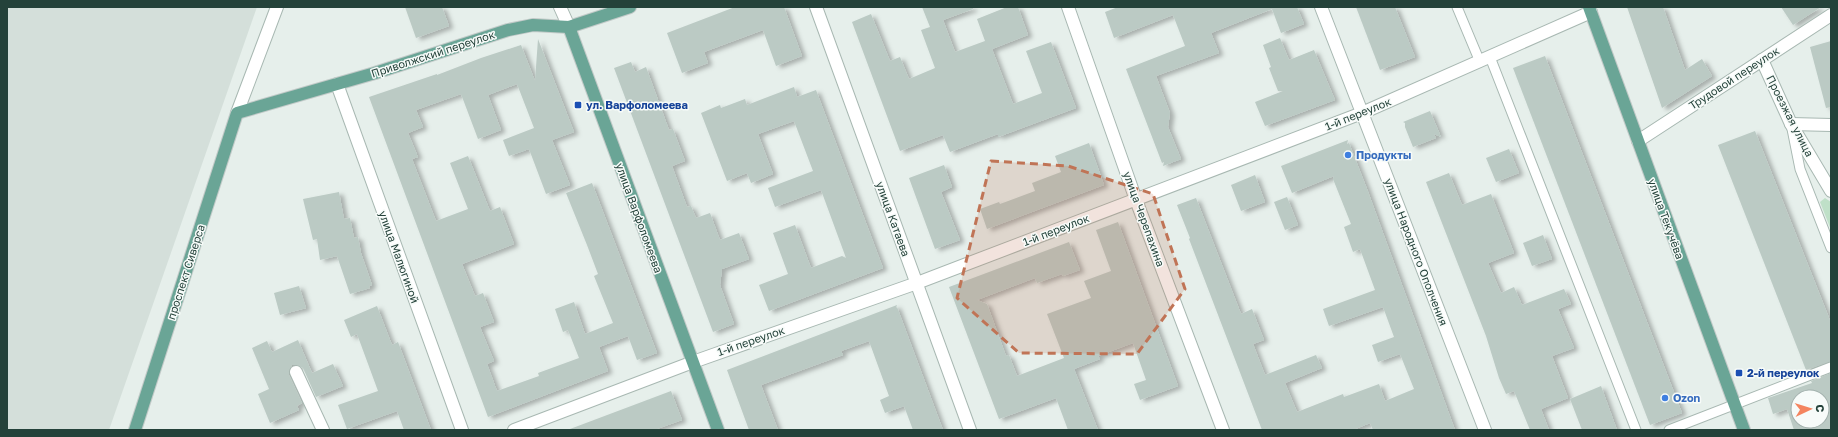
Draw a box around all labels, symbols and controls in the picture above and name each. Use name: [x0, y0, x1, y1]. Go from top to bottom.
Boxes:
street label: Приволжский переулок: [369, 27, 497, 80]
street label: Трудовой переулок: [1686, 43, 1782, 112]
street label: Проезжая улица: [1764, 73, 1817, 159]
street label: 1-й переулок: [1323, 94, 1393, 133]
place label: ул. Варфоломеева: [586, 98, 688, 111]
marker: ул. Варфоломеева: [573, 100, 583, 110]
place label: Продукты: [1356, 148, 1411, 161]
marker: Продукты: [1343, 150, 1353, 160]
street label: улица Варфоломеева: [614, 161, 665, 275]
street label: улица Черепахина: [1121, 169, 1168, 268]
street label: улица Народного Ополчения: [1382, 176, 1451, 327]
street label: улица Текучёва: [1646, 177, 1687, 261]
street label: улица Катаева: [874, 180, 913, 258]
street label: улица Малюгиной: [377, 209, 422, 305]
street label: 1-й переулок: [1021, 211, 1092, 248]
street label: проспект Сиверса: [164, 223, 207, 321]
street label: 1-й переулок: [716, 323, 787, 358]
place label: 2-й переулок: [1747, 366, 1820, 379]
marker: 2-й переулок: [1734, 368, 1744, 378]
north arrow: [1790, 389, 1830, 429]
place label: Ozon: [1673, 391, 1701, 404]
marker: Ozon: [1660, 393, 1670, 403]
text: С: [1814, 404, 1827, 413]

